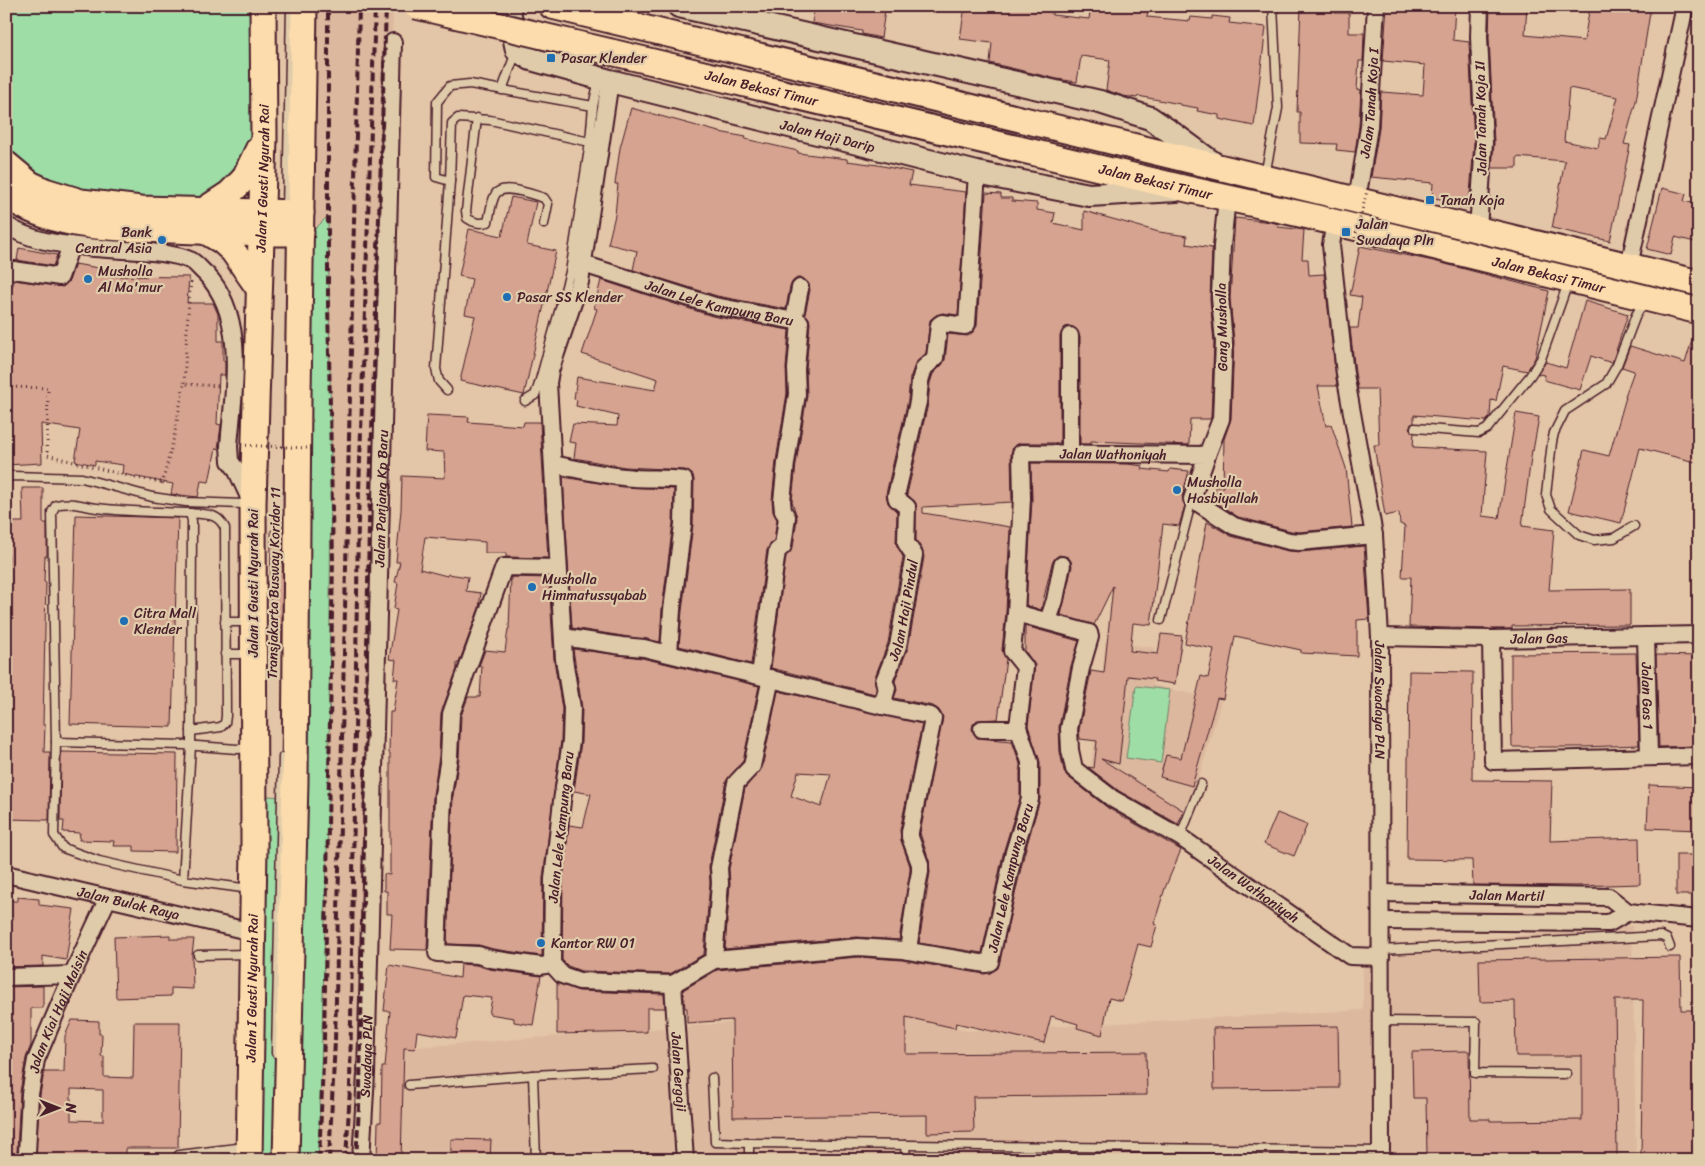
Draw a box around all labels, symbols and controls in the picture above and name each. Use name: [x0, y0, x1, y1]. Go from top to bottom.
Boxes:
place label: Pasar Klender: [561, 46, 648, 71]
street label: Jalan Tanah Koja I: [1351, 46, 1386, 161]
marker: Pasar Klender: [545, 52, 557, 64]
street label: Jalan Tanah Koja II: [1467, 60, 1495, 176]
street label: Jalan Bekasi Timur: [702, 62, 822, 114]
street label: Jalan I Gusti Ngurah Rai: [248, 103, 277, 254]
street label: Jalan Haji Darip: [777, 111, 878, 160]
street label: Jalan Bekasi Timur: [1096, 156, 1216, 207]
place label: Tanah Koja: [1440, 188, 1505, 213]
marker: Tanah Koja: [1424, 194, 1436, 206]
place label: Jalan Swadaya Pln: [1355, 212, 1434, 253]
place label: Bank Central Asia: [75, 220, 153, 261]
marker: Jalan Swadaya Pln: [1340, 226, 1352, 238]
marker: Bank Central Asia: [156, 234, 168, 246]
street label: Jalan Bekasi Timur: [1489, 248, 1609, 301]
place label: Musholla Al Ma'mur: [97, 259, 164, 300]
street label: Jalan Lele Kampung Baru: [641, 272, 796, 333]
marker: Musholla Al Ma'mur: [82, 273, 94, 285]
street label: Gang Musholla: [1209, 283, 1235, 371]
place label: Pasar SS Klender: [517, 285, 624, 310]
marker: Pasar SS Klender: [501, 291, 513, 303]
street label: Jalan Panjang Kp Baru: [367, 429, 395, 568]
street label: Jalan Wathoniyah: [1059, 441, 1167, 467]
place label: Musholla Hasbiyallah: [1187, 470, 1258, 511]
marker: Musholla Hasbiyallah: [1171, 484, 1183, 496]
street label: Transjakarta Busway Koridor 11: [260, 487, 288, 679]
street label: Jalan I Gusti Ngurah Rai: [241, 508, 266, 658]
street label: Jalan Haji Pindul: [880, 556, 926, 666]
place label: Musholla Himmatussyabab: [542, 567, 647, 608]
marker: Musholla Himmatussyabab: [526, 581, 538, 593]
place label: Citra Mall Klender: [134, 601, 197, 642]
marker: Citra Mall Klender: [118, 615, 130, 627]
street label: Jalan Gas: [1509, 625, 1568, 651]
street label: Jalan Swadaya PLN: [1368, 640, 1393, 760]
street label: Jalan Gas 1: [1634, 661, 1661, 730]
street label: Jalan Lele Kampung Baru: [541, 749, 581, 905]
street label: Jalan Lele Kampung Baru: [980, 800, 1041, 956]
street label: Jalan Wathoniyah: [1202, 847, 1305, 930]
street label: Jalan Bulak Raya: [74, 879, 182, 927]
street label: Jalan Martil: [1468, 882, 1545, 908]
street label: Jalan I Gusti Ngurah Rai: [238, 913, 265, 1063]
place label: Kantor RW 01: [551, 931, 635, 956]
marker: Kantor RW 01: [535, 937, 547, 949]
street label: Jalan Kiai Haji Maisin: [21, 945, 95, 1076]
street label: Swadaya PLN: [352, 1014, 380, 1098]
street label: Jalan Gergaji: [664, 1030, 694, 1113]
north arrow: [32, 1084, 82, 1134]
text: N: [58, 1102, 83, 1113]

